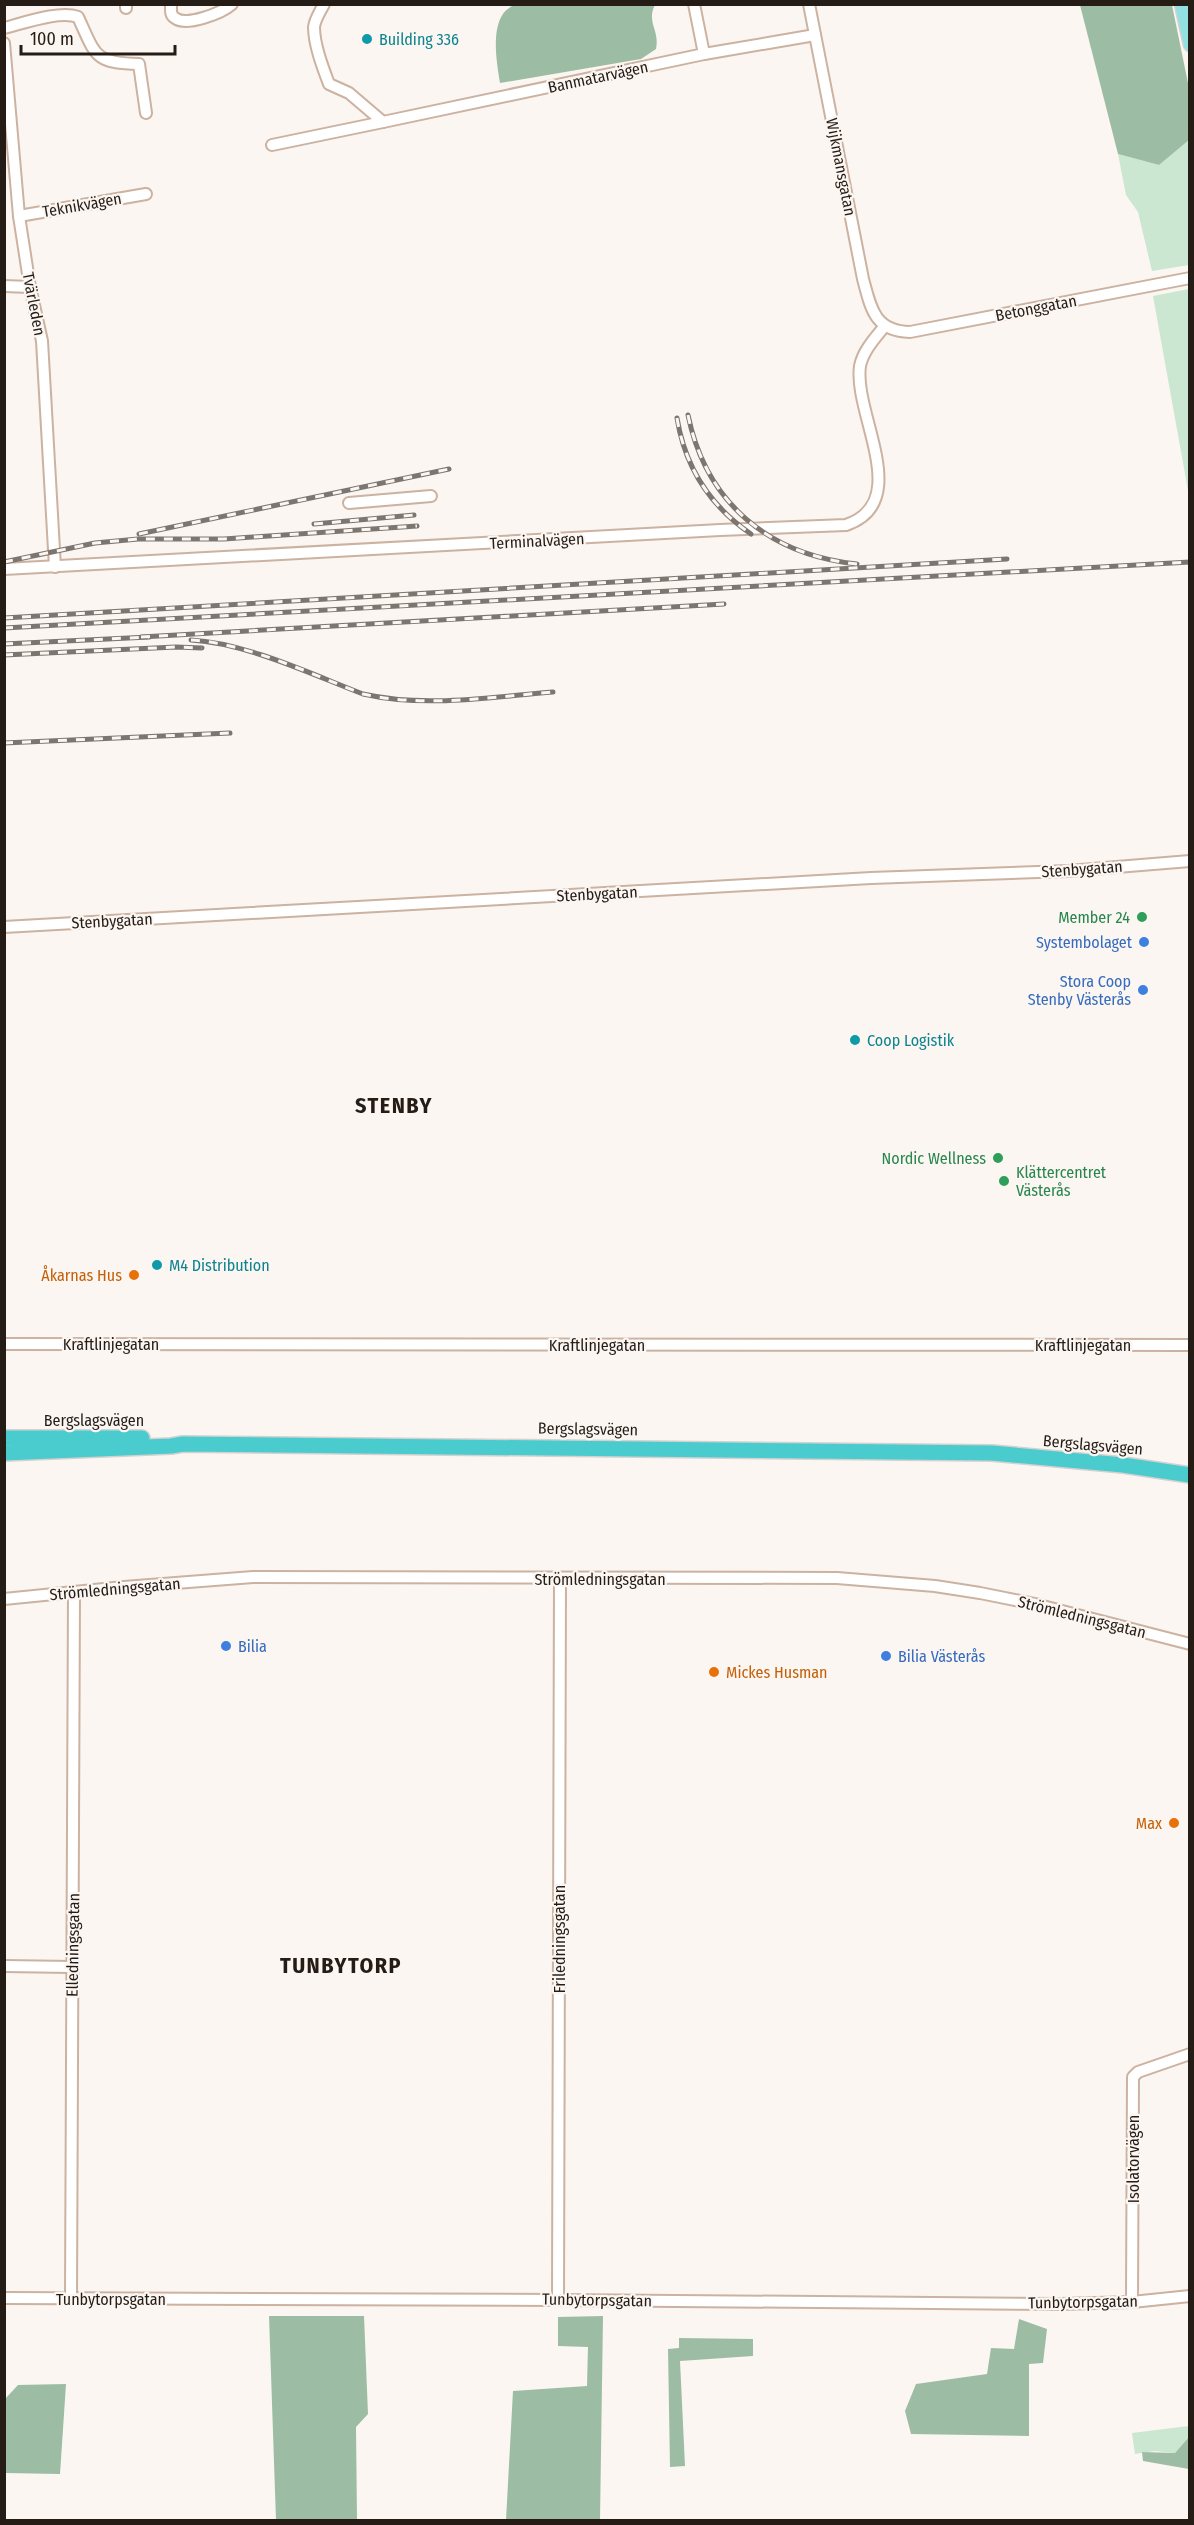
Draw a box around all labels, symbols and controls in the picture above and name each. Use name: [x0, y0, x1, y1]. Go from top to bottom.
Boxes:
scale bar: [21, 18, 176, 56]
text: 100 m: [30, 28, 74, 50]
place label: Building 336: [379, 30, 459, 49]
marker: Building 336: [360, 32, 374, 46]
street label: Banmatarvägen: [546, 57, 650, 97]
street label: Wijkmansgatan: [822, 116, 860, 218]
street label: Teknikvägen: [41, 189, 123, 221]
street label: Tvärleden: [19, 271, 49, 337]
street label: Betonggatan: [994, 291, 1078, 325]
street label: Terminalvägen: [489, 529, 585, 553]
street label: Stenbygatan: [1041, 857, 1123, 881]
street label: Stenbygatan: [556, 882, 638, 906]
place label: Member 24: [1058, 908, 1130, 927]
street label: Stenbygatan: [71, 909, 153, 933]
marker: Member 24: [1135, 910, 1149, 924]
place label: Systembolaget: [1036, 933, 1133, 952]
marker: Systembolaget: [1137, 935, 1151, 949]
place label: Stora Coop Stenby Västerås: [1028, 972, 1131, 1009]
marker: Stora Coop Stenby Västerås: [1136, 983, 1150, 997]
place label: Coop Logistik: [867, 1031, 955, 1050]
marker: Coop Logistik: [848, 1033, 862, 1047]
district label: STENBY: [355, 1092, 433, 1119]
place label: Nordic Wellness: [882, 1149, 986, 1168]
marker: Nordic Wellness: [991, 1151, 1005, 1165]
place label: Klättercentret Västerås: [1016, 1163, 1107, 1200]
marker: Klättercentret Västerås: [997, 1174, 1011, 1188]
place label: M4 Distribution: [169, 1256, 270, 1275]
marker: M4 Distribution: [150, 1258, 164, 1272]
place label: Åkarnas Hus: [41, 1265, 122, 1285]
marker: Åkarnas Hus: [127, 1268, 141, 1282]
street label: Kraftlinjegatan: [63, 1335, 159, 1354]
street label: Kraftlinjegatan: [549, 1336, 645, 1355]
street label: Kraftlinjegatan: [1035, 1336, 1131, 1355]
street label: Bergslagsvägen: [44, 1411, 144, 1430]
street label: Bergslagsvägen: [538, 1419, 638, 1439]
street label: Bergslagsvägen: [1042, 1431, 1144, 1459]
street label: Strömledningsgatan: [534, 1570, 666, 1589]
street label: Strömledningsgatan: [49, 1574, 181, 1604]
street label: Strömledningsgatan: [1016, 1592, 1148, 1642]
place label: Bilia: [238, 1637, 267, 1656]
marker: Bilia: [219, 1639, 233, 1653]
place label: Bilia Västerås: [898, 1647, 985, 1666]
marker: Bilia Västerås: [879, 1649, 893, 1663]
place label: Mickes Husman: [726, 1663, 828, 1682]
marker: Mickes Husman: [707, 1665, 721, 1679]
place label: Max: [1136, 1814, 1162, 1833]
marker: Max: [1167, 1816, 1181, 1830]
street label: Friledningsgatan: [550, 1885, 569, 1993]
street label: Elledningsgatan: [63, 1893, 83, 1997]
district label: TUNBYTORP: [280, 1952, 402, 1979]
street label: Isolatorvägen: [1124, 2115, 1143, 2203]
street label: Tunbytorpsgatan: [56, 2290, 166, 2309]
street label: Tunbytorpsgatan: [542, 2290, 652, 2310]
street label: Tunbytorpsgatan: [1028, 2292, 1138, 2312]

